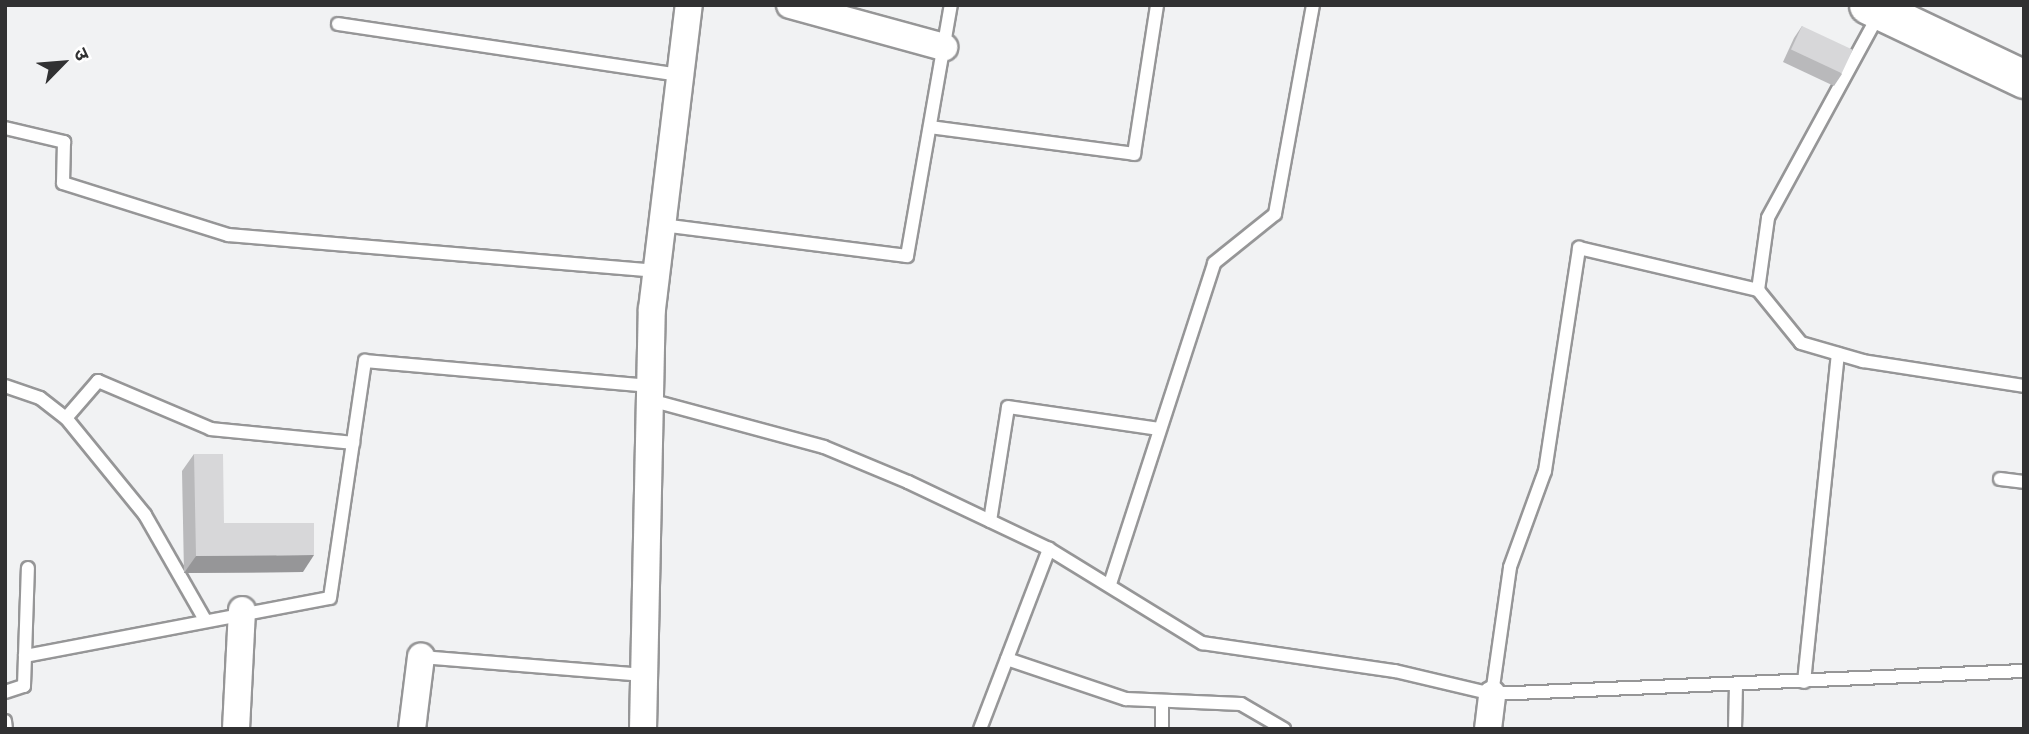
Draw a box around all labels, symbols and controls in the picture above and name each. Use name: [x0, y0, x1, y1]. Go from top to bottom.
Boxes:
north arrow: [28, 28, 98, 98]
text: उ: [70, 44, 94, 64]

